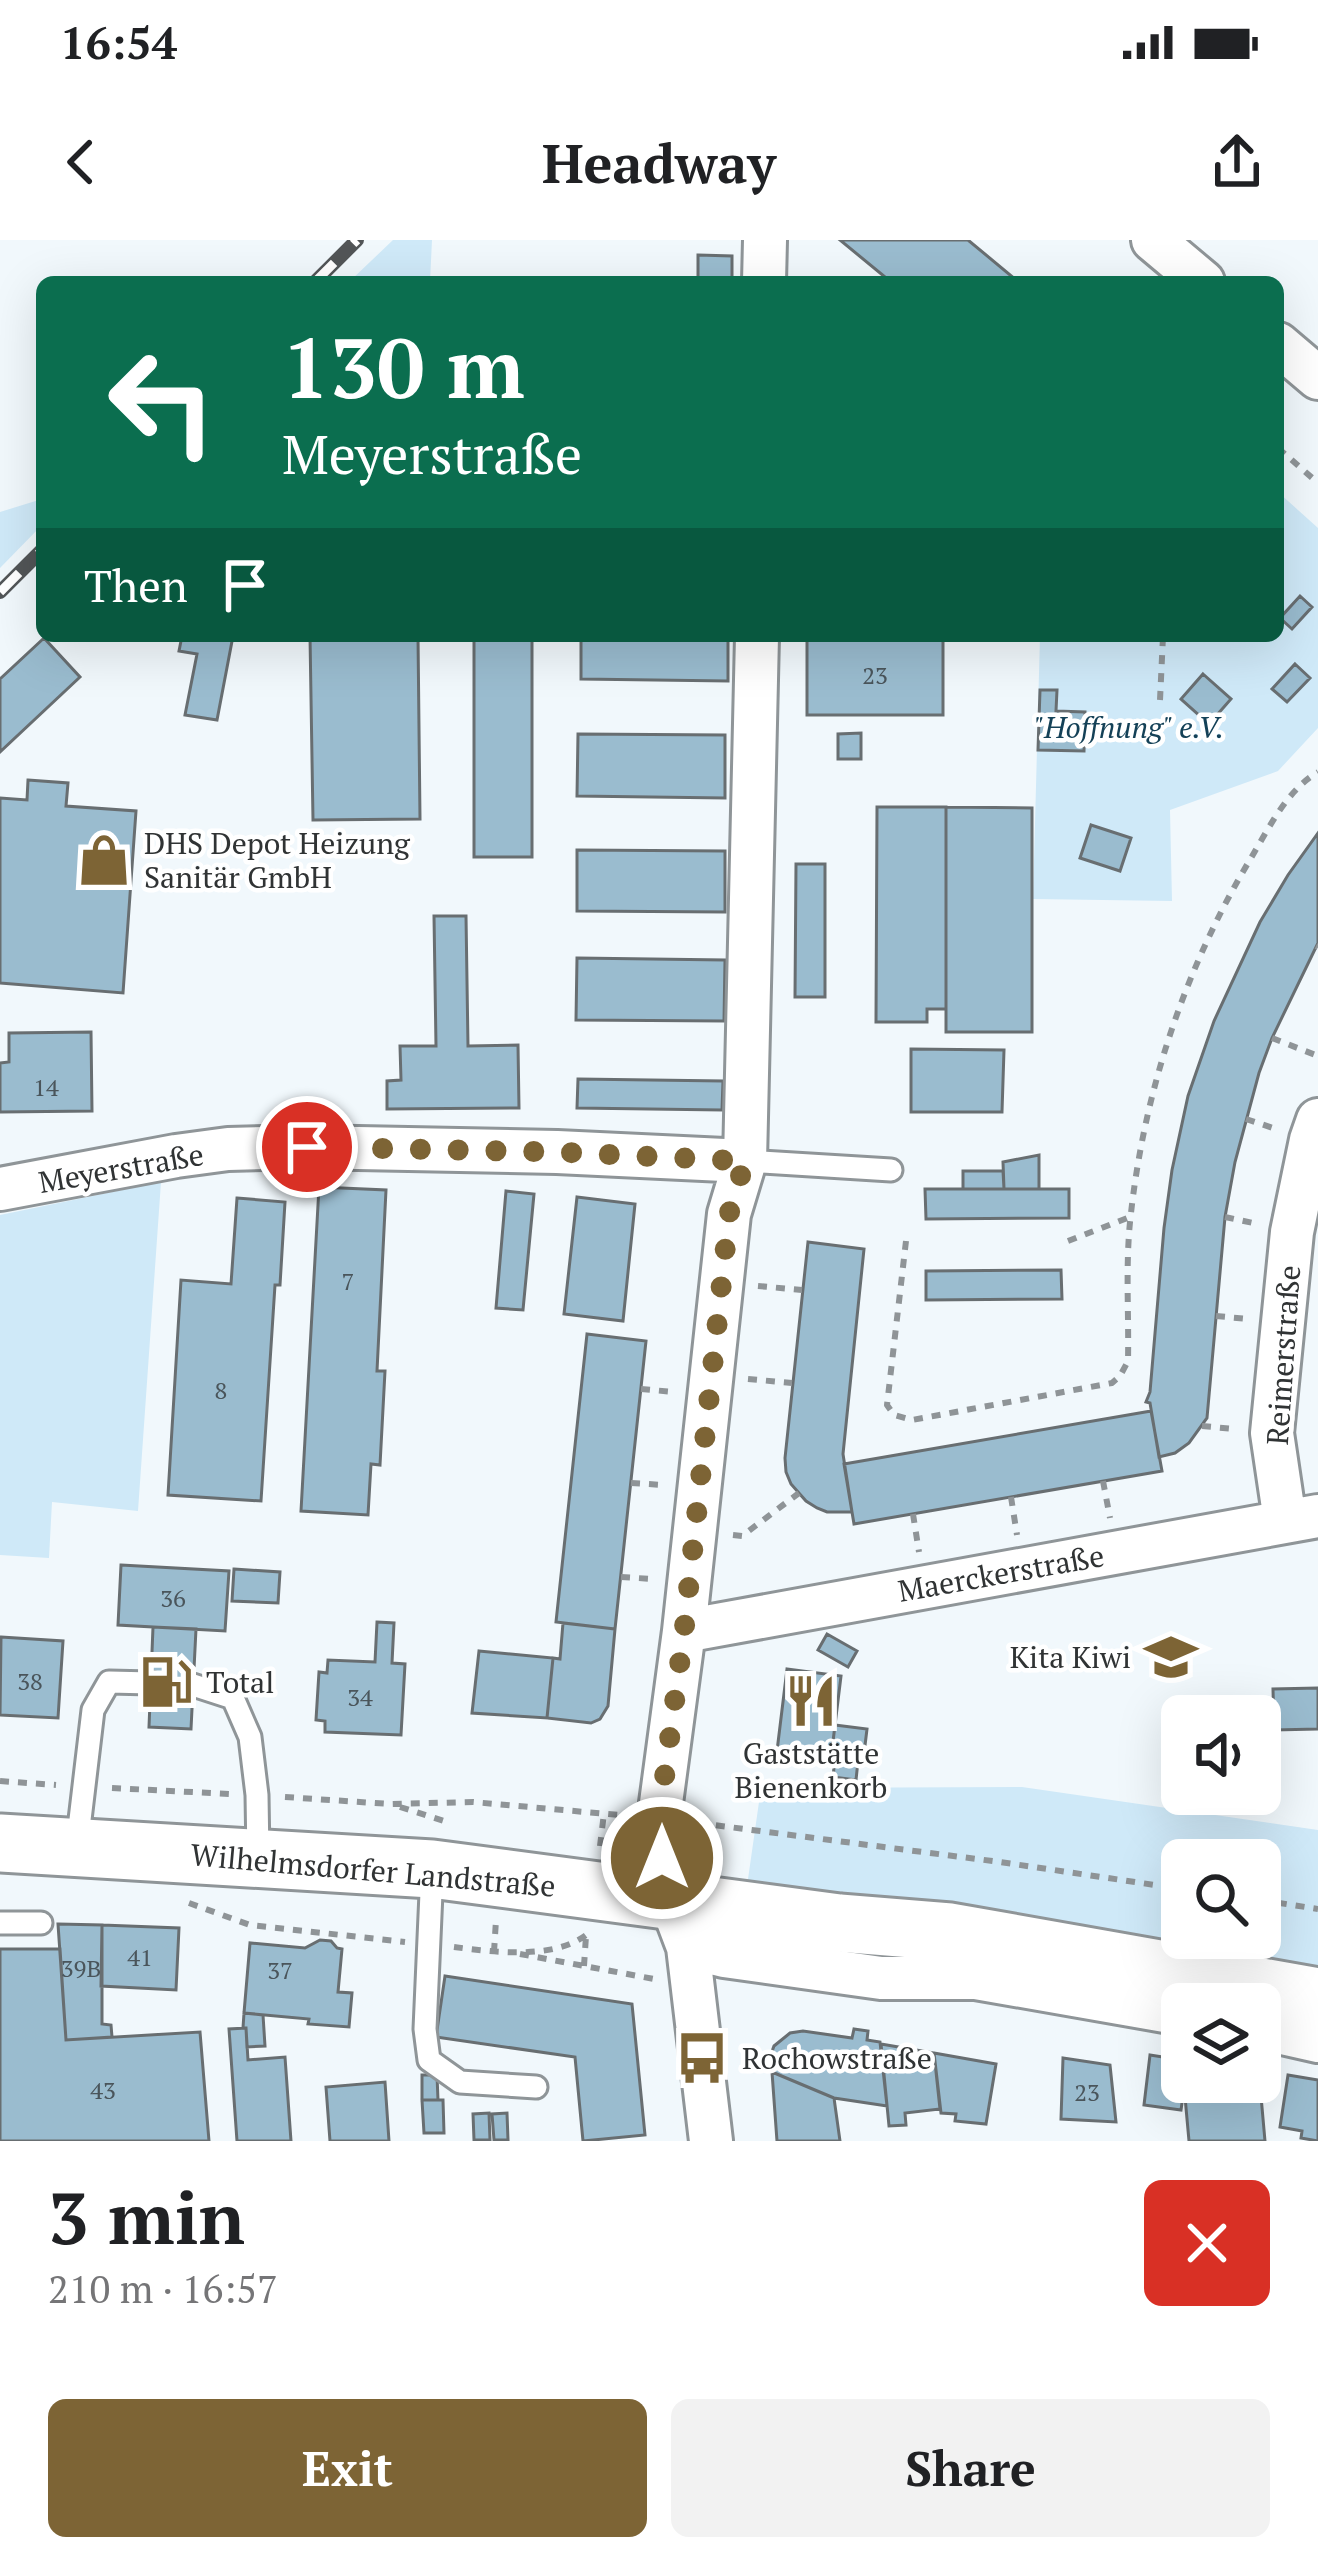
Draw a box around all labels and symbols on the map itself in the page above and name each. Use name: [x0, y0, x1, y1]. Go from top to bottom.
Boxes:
house number: 23: [862, 659, 888, 691]
park label: "Hoffnung" e.V.: [1034, 707, 1224, 747]
place label: DHS Depot Heizung Sanitär GmbH: [144, 823, 411, 897]
shop icon: DHS Depot Heizung Sanitär GmbH: [75, 831, 133, 889]
house number: 14: [33, 1071, 59, 1103]
pin: [256, 1096, 358, 1198]
street label: Meyerstraße: [35, 1134, 207, 1202]
street label: Reimerstraße: [1257, 1264, 1309, 1446]
house number: 7: [342, 1265, 354, 1297]
house number: 8: [215, 1374, 227, 1406]
street label: Maerckerstraße: [895, 1535, 1107, 1611]
house number: 36: [160, 1582, 186, 1614]
school or university icon: Kita Kiwi: [1142, 1628, 1200, 1686]
place label: Kita Kiwi: [1010, 1637, 1131, 1677]
fuel station icon: Total: [137, 1653, 195, 1711]
place label: Total: [206, 1662, 274, 1702]
house number: 38: [17, 1665, 43, 1697]
restaurant icon: Gaststätte Bienenkorb: [782, 1672, 840, 1730]
house number: 34: [347, 1681, 373, 1713]
place label: Gaststätte Bienenkorb: [735, 1733, 887, 1807]
position arrow: [599, 1795, 725, 1921]
street label: Wilhelmsdorfer Landstraße: [189, 1834, 557, 1906]
house number: 41: [127, 1941, 153, 1973]
house number: 39B: [61, 1952, 101, 1984]
house number: 37: [267, 1954, 293, 1986]
bus stop icon: Rochowstraße: [673, 2029, 731, 2087]
place label: Rochowstraße: [742, 2038, 932, 2078]
house number: 43: [90, 2074, 116, 2106]
house number: 23: [1074, 2076, 1100, 2108]

